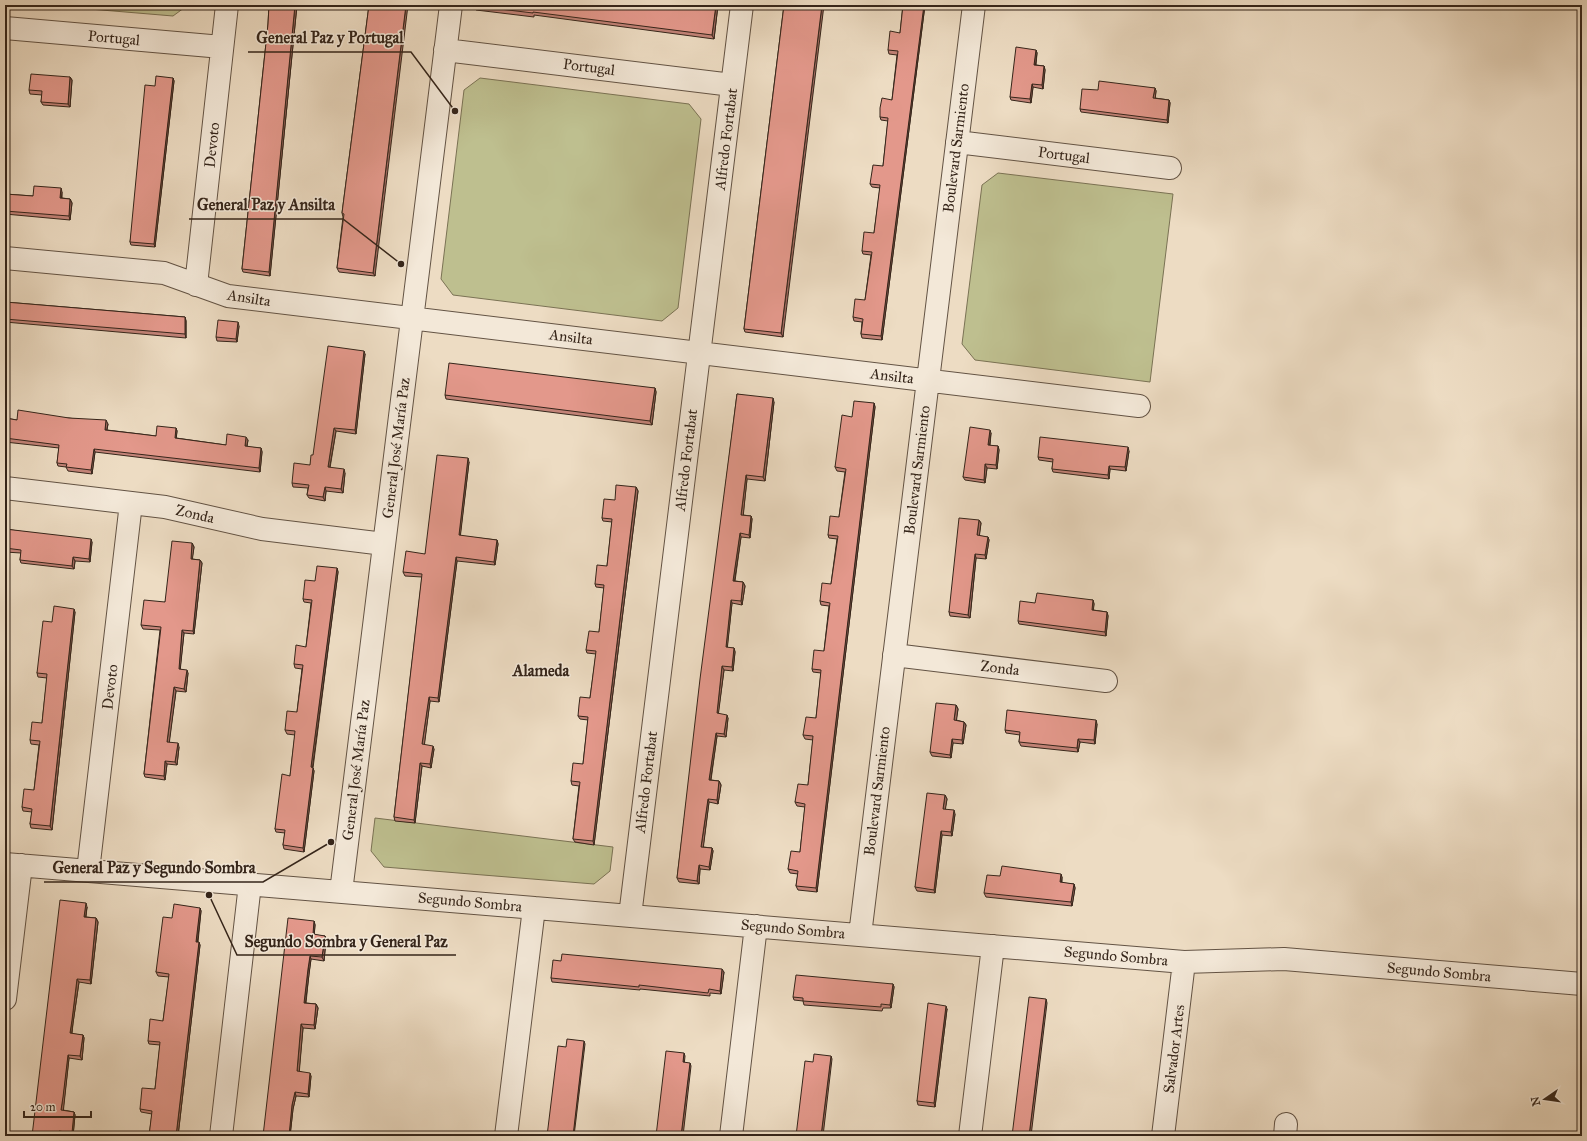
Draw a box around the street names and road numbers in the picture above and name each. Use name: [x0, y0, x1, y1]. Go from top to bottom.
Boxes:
street label: Portugal: [87, 27, 142, 49]
street label: Portugal: [562, 55, 617, 79]
street label: Boulevard Sarmiento: [939, 82, 973, 214]
street label: Alfredo Fortabat: [711, 86, 741, 192]
street label: Devoto: [201, 121, 223, 169]
street label: Portugal: [1037, 143, 1092, 167]
street label: Ansilta: [225, 286, 273, 310]
street label: Ansilta: [547, 325, 594, 349]
street label: Ansilta: [868, 364, 915, 388]
street label: General José María Paz: [378, 376, 415, 520]
street label: Boulevard Sarmiento: [900, 404, 934, 536]
street label: Alfredo Fortabat: [671, 407, 701, 513]
street label: Zonda: [174, 501, 217, 527]
street label: Zonda: [980, 657, 1021, 679]
street label: Devoto: [98, 663, 122, 711]
street label: General José María Paz: [338, 698, 375, 842]
street label: Boulevard Sarmiento: [860, 725, 894, 857]
street label: Alfredo Fortabat: [631, 729, 661, 835]
street label: Segundo Sombra: [417, 888, 524, 916]
street label: Segundo Sombra: [740, 915, 847, 943]
street label: Segundo Sombra: [1063, 942, 1170, 970]
street label: Segundo Sombra: [1386, 958, 1493, 986]
street label: Salvador Artes: [1160, 1004, 1188, 1094]

